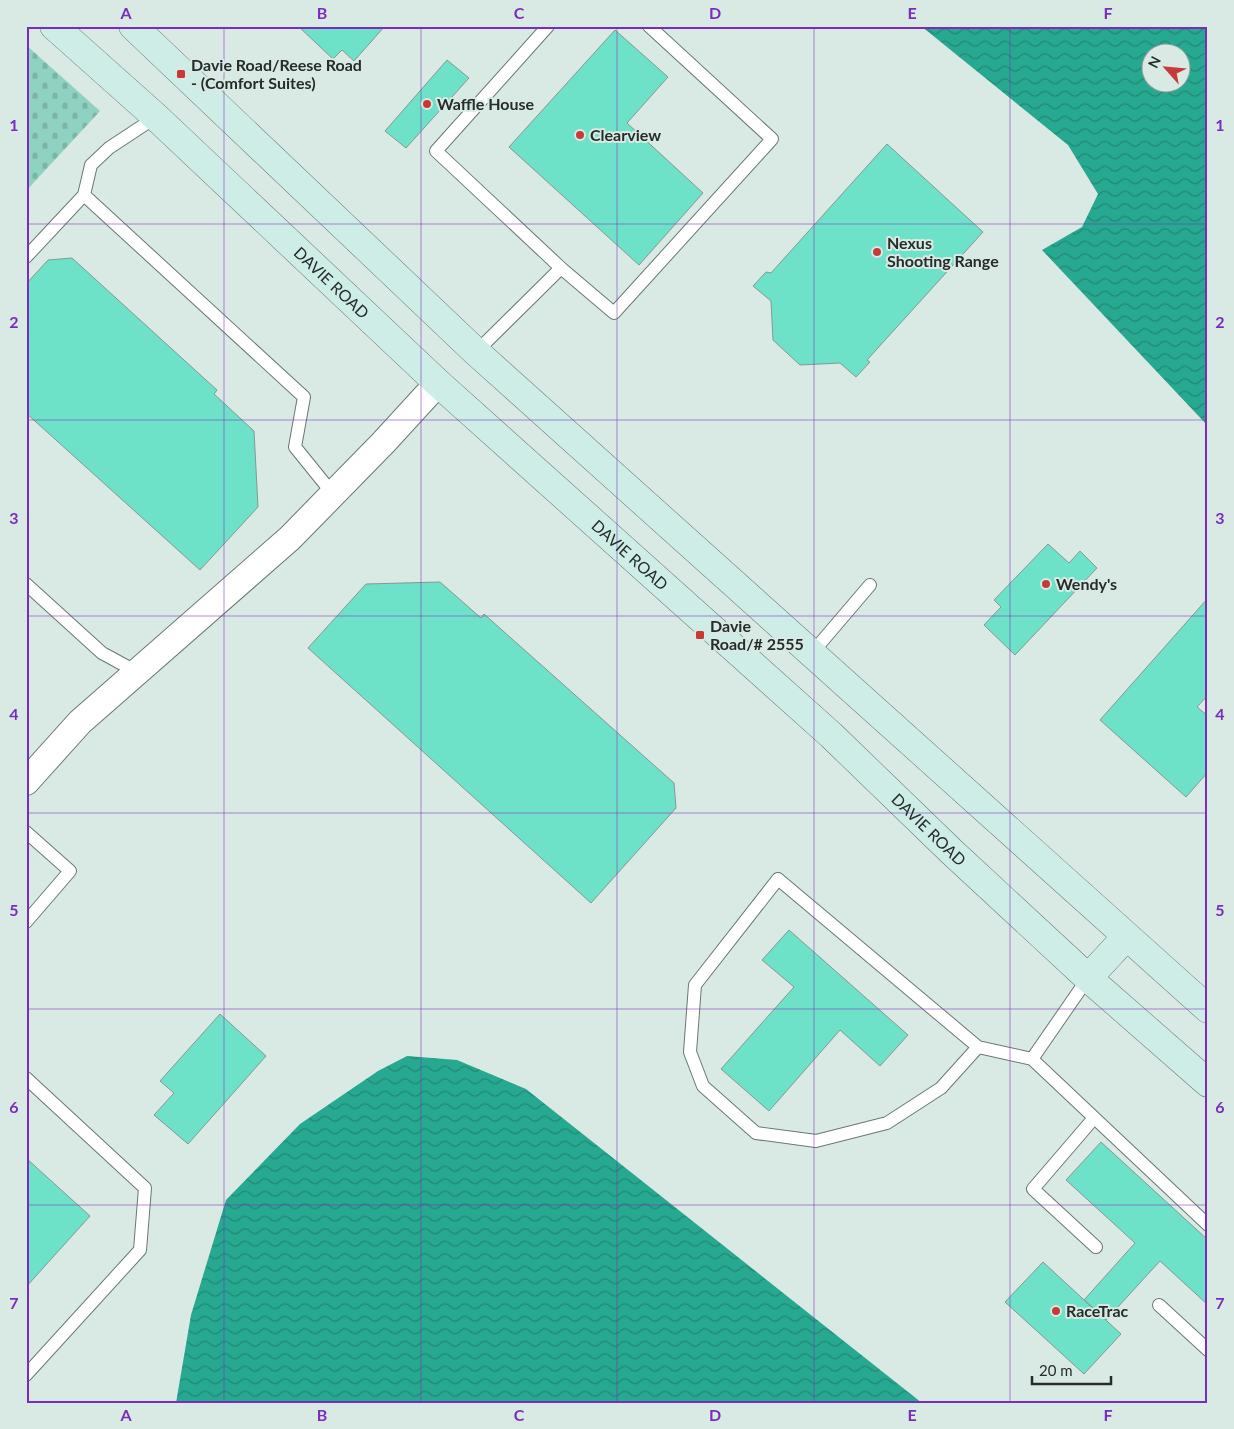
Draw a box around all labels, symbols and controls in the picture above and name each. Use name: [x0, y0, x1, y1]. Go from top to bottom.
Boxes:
text: A: [119, 3, 132, 22]
text: B: [317, 3, 327, 22]
text: C: [514, 3, 525, 22]
text: D: [709, 3, 721, 22]
text: E: [907, 3, 917, 22]
text: F: [1103, 3, 1113, 22]
north arrow: [1142, 42, 1192, 92]
text: N: [1144, 53, 1164, 71]
place label: Davie Road/Reese Road - (Comfort Suites): [191, 55, 362, 92]
marker: Davie Road/Reese Road - (Comfort Suites): [175, 68, 187, 80]
place label: Waffle House: [437, 94, 535, 113]
marker: Waffle House: [421, 98, 433, 110]
text: 1: [9, 115, 19, 134]
text: 1: [1215, 115, 1225, 134]
place label: Clearview: [590, 125, 661, 144]
marker: Clearview: [574, 129, 586, 141]
place label: Nexus Shooting Range: [887, 233, 999, 270]
street label: DAVIE ROAD: [290, 242, 373, 322]
marker: Nexus Shooting Range: [871, 246, 883, 258]
text: 2: [9, 312, 19, 331]
text: 2: [1215, 312, 1225, 331]
text: 3: [9, 508, 19, 527]
text: 3: [1215, 508, 1225, 527]
street label: DAVIE ROAD: [588, 515, 672, 594]
place label: Wendy's: [1056, 574, 1117, 593]
marker: Wendy's: [1040, 578, 1052, 590]
place label: Davie Road/# 2555: [710, 616, 804, 653]
marker: Davie Road/# 2555: [694, 629, 706, 641]
text: 4: [9, 704, 19, 723]
text: 4: [1215, 704, 1225, 723]
street label: DAVIE ROAD: [888, 789, 970, 869]
text: 5: [9, 900, 19, 919]
text: 5: [1215, 900, 1225, 919]
text: 6: [9, 1097, 19, 1116]
text: 6: [1215, 1097, 1225, 1116]
text: 7: [9, 1293, 19, 1312]
text: 7: [1215, 1293, 1225, 1312]
place label: RaceTrac: [1066, 1301, 1129, 1320]
marker: RaceTrac: [1050, 1305, 1062, 1317]
scale bar: [1032, 1354, 1110, 1386]
text: 20 m: [1039, 1361, 1073, 1379]
text: A: [119, 1405, 132, 1424]
text: B: [317, 1405, 327, 1424]
text: C: [514, 1405, 525, 1424]
text: D: [709, 1405, 721, 1424]
text: E: [907, 1405, 917, 1424]
text: F: [1103, 1405, 1113, 1424]

